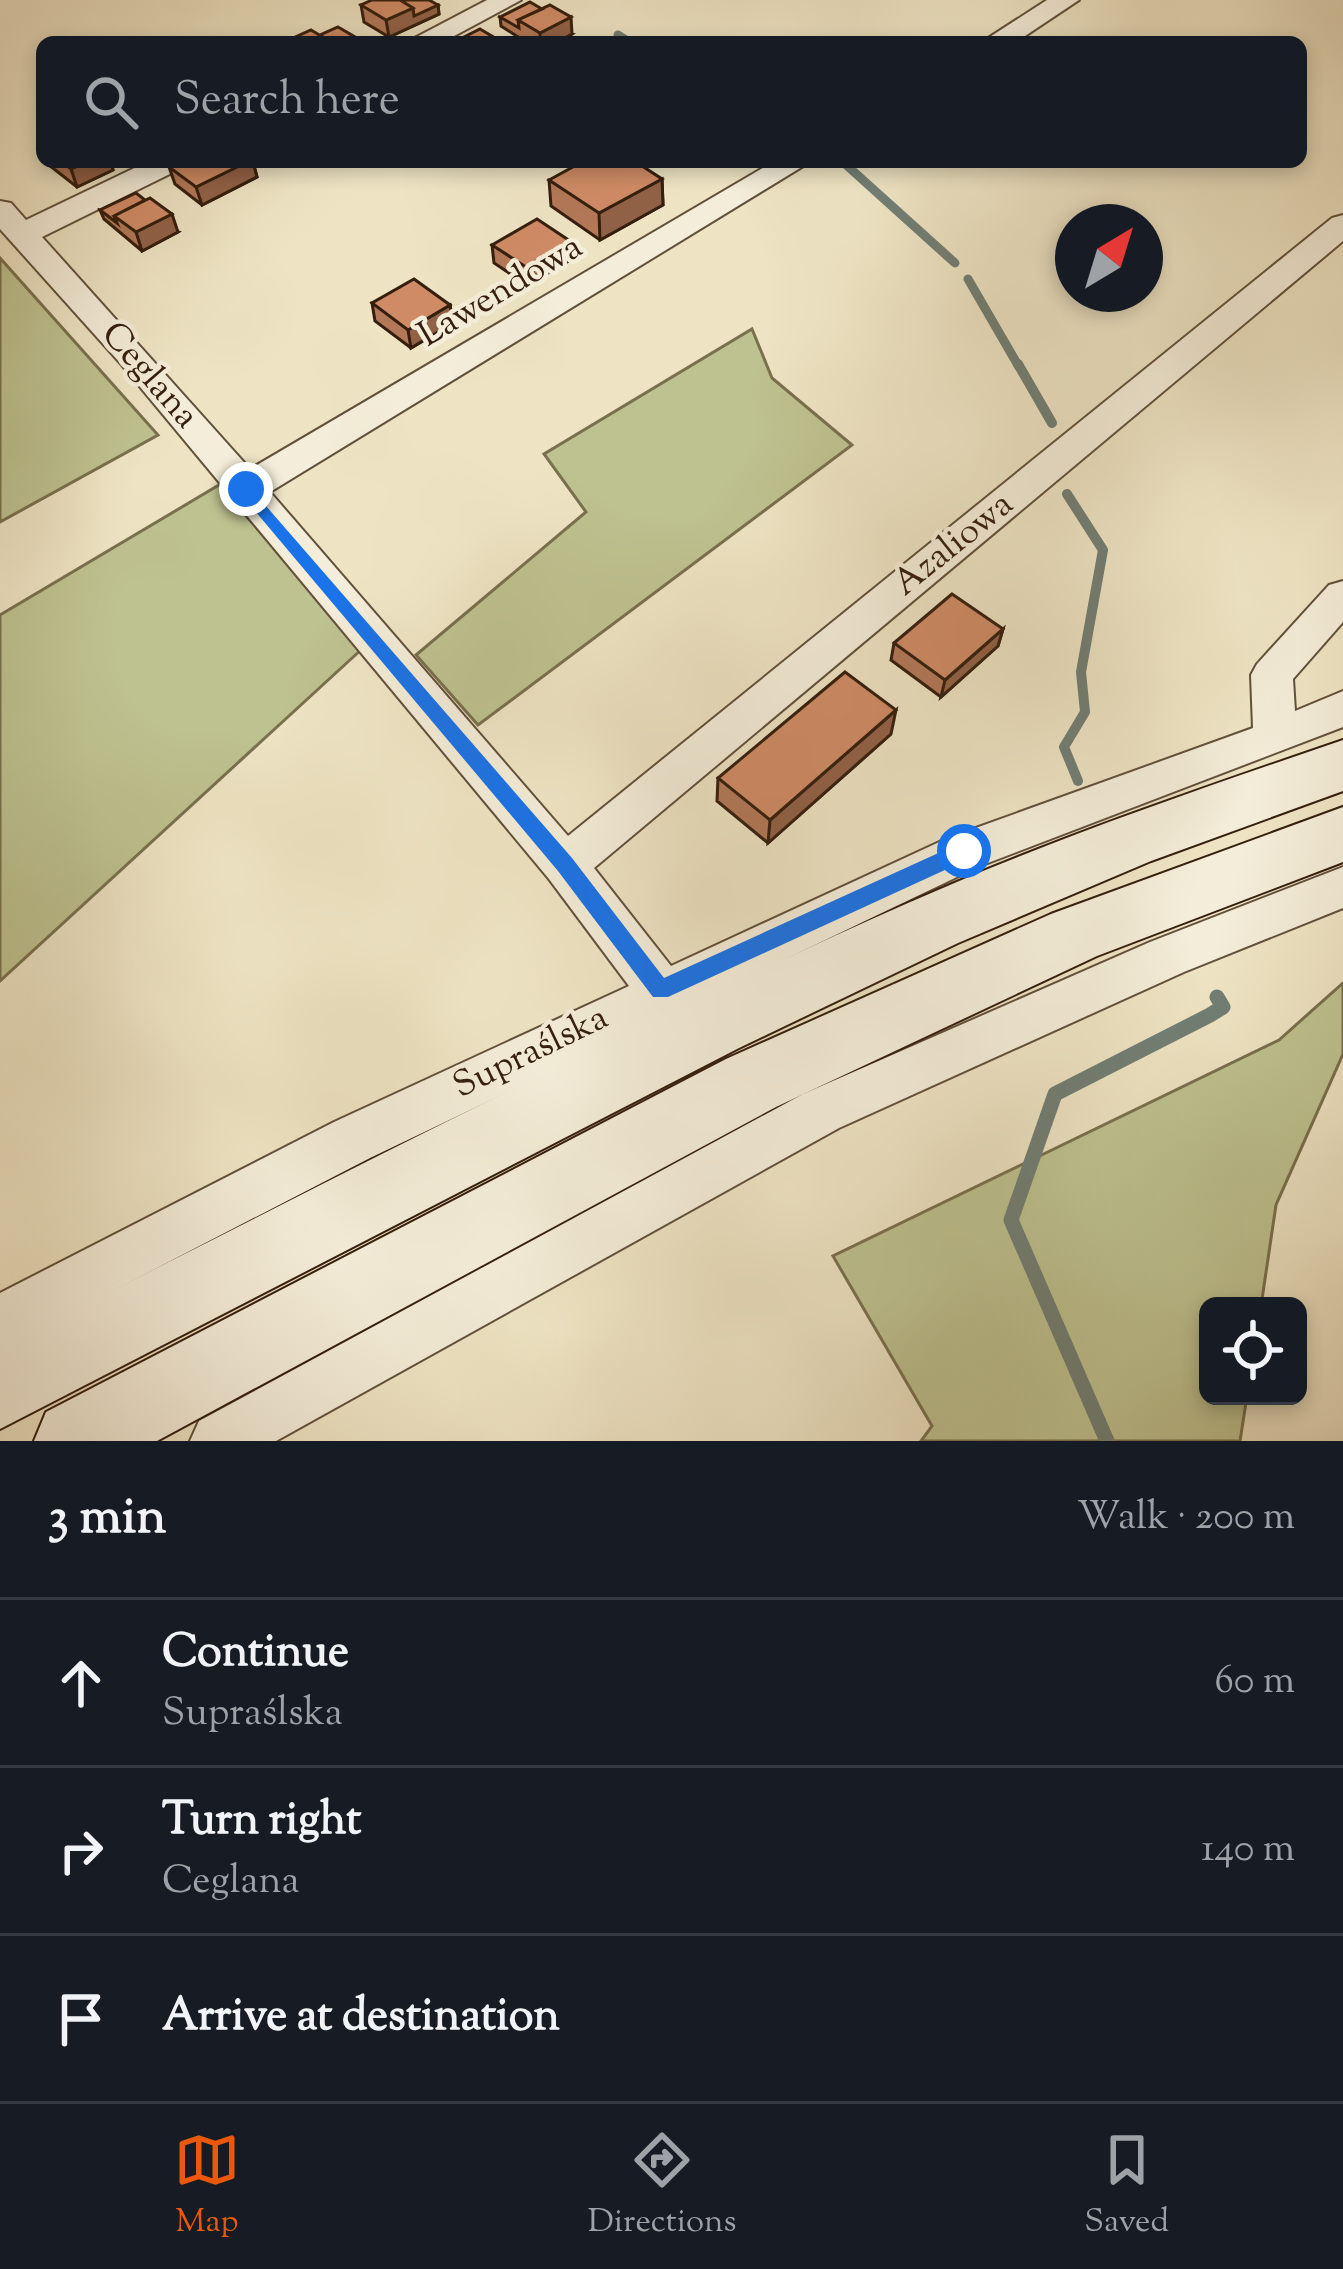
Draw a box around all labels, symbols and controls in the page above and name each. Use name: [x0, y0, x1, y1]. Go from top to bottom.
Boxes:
search box: [36, 36, 1307, 168]
icon: search: [78, 69, 144, 135]
text: Search here: [174, 70, 400, 135]
north arrow: [1055, 204, 1163, 312]
street label: Lawendowa: [409, 222, 593, 362]
street label: Ceglana: [88, 311, 210, 441]
route end: [219, 462, 273, 516]
street label: Azaliowa: [883, 480, 1025, 610]
route start: [937, 824, 991, 878]
street label: Supraślska: [445, 993, 617, 1113]
map controls: [1199, 1297, 1307, 1405]
button: locate: [1199, 1297, 1307, 1405]
text: 3 min: [48, 1483, 166, 1556]
text: Walk · 200 m: [1077, 1491, 1295, 1547]
text: Continue: [162, 1622, 349, 1687]
icon: ahead: [48, 1650, 114, 1716]
text: 60 m: [1214, 1655, 1295, 1711]
text: Supraślska: [162, 1687, 343, 1743]
text: Turn right: [162, 1790, 361, 1855]
icon: right: [48, 1818, 114, 1884]
text: 140 m: [1201, 1823, 1295, 1879]
text: Ceglana: [162, 1855, 299, 1911]
icon: arrive: [48, 1986, 114, 2052]
text: Arrive at destination: [162, 1986, 560, 2051]
tab: Map: [174, 2127, 240, 2247]
tab: Directions: [588, 2127, 737, 2247]
tab: Saved: [1084, 2127, 1169, 2247]

